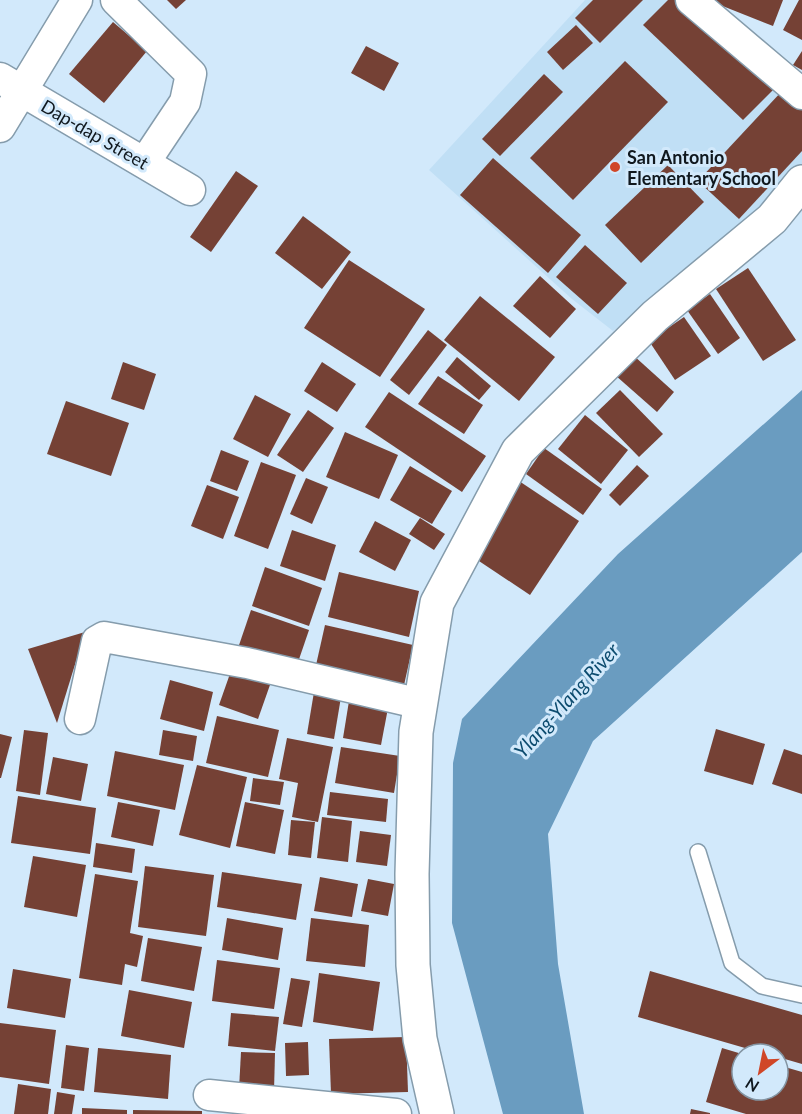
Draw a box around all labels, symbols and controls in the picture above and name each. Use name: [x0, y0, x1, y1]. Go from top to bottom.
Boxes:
street label: Dap-dap Street: [37, 94, 153, 174]
place label: San Antonio Elementary School: [627, 146, 776, 189]
marker: San Antonio Elementary School: [608, 160, 622, 174]
water label: Ylang-Ylang River: [508, 637, 624, 762]
north arrow: [730, 1042, 790, 1102]
text: N: [742, 1074, 762, 1096]

